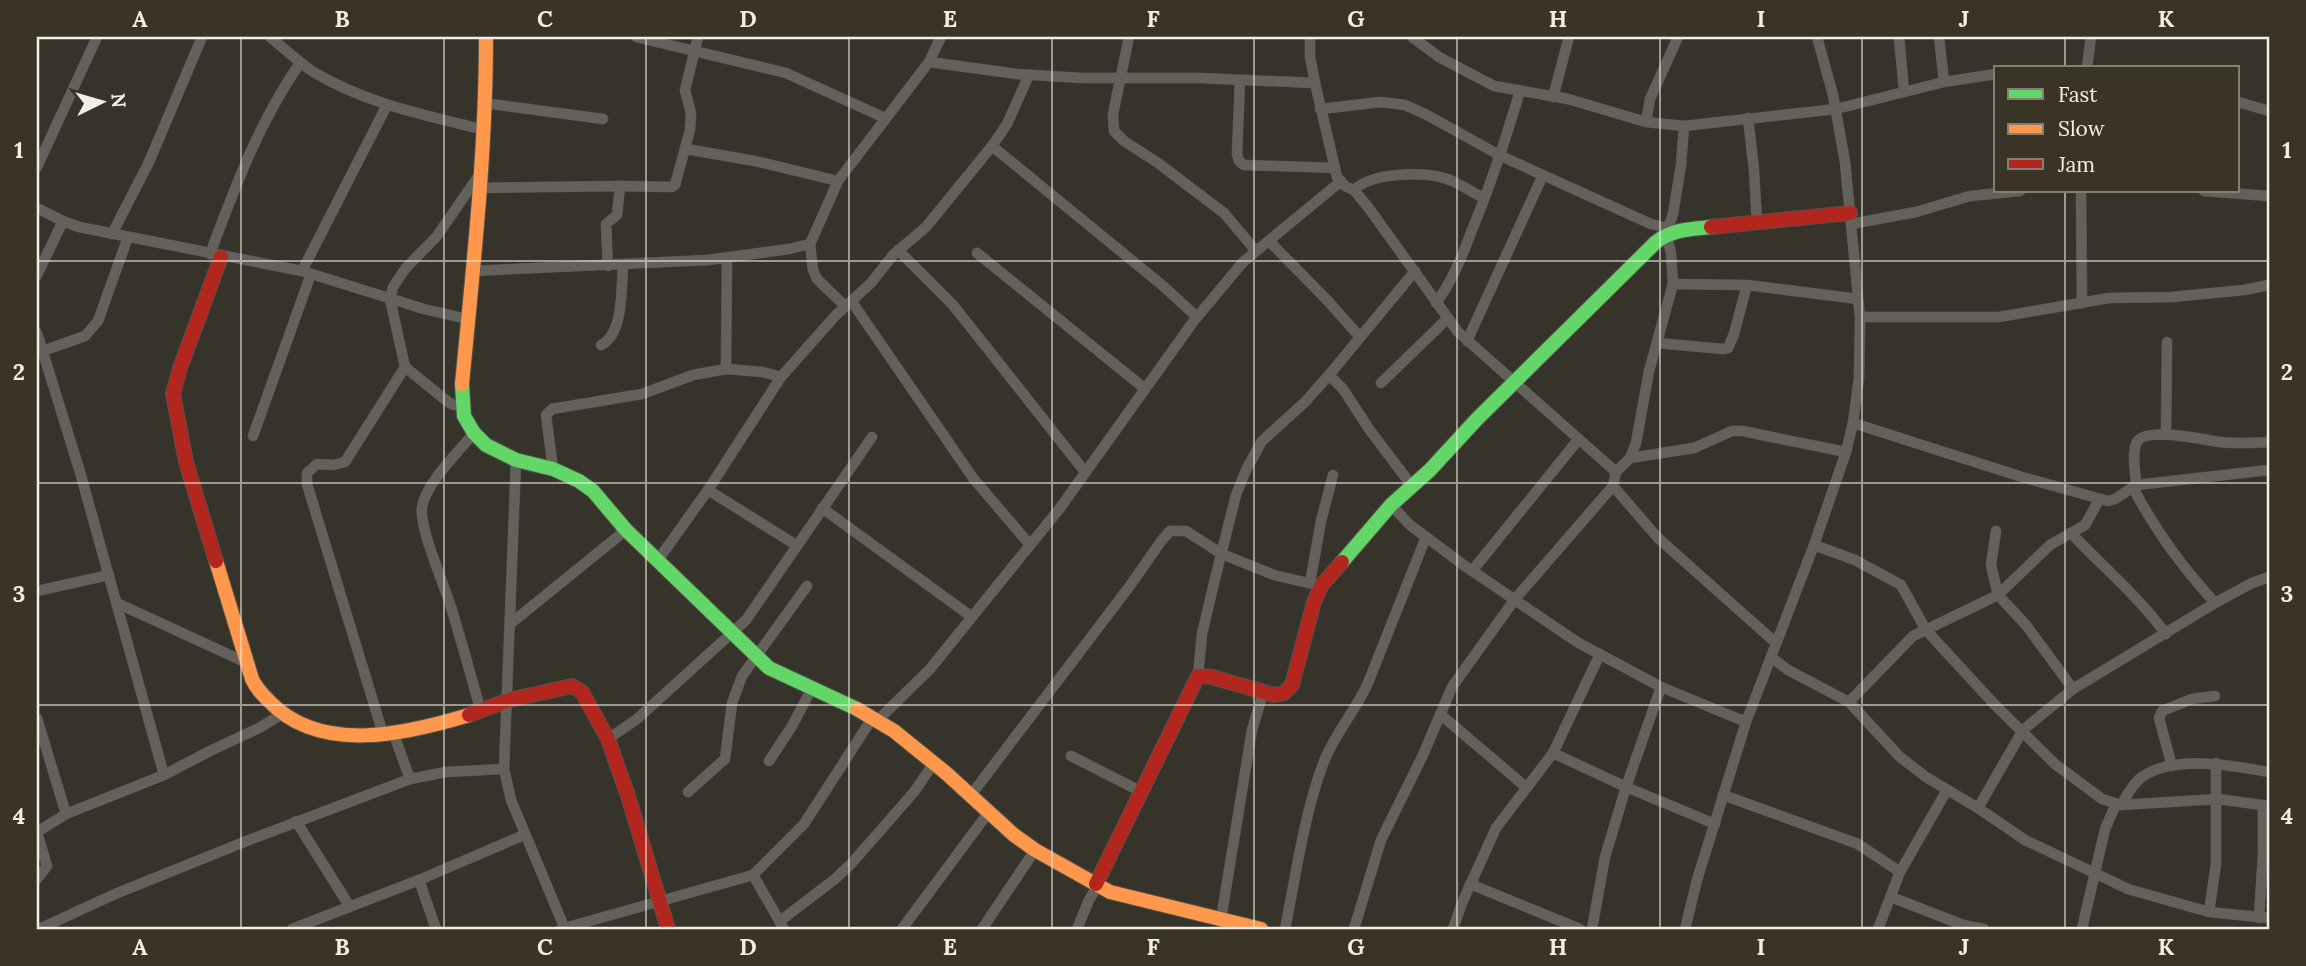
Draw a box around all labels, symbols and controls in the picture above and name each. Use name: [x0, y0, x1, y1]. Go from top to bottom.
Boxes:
text: A: [132, 4, 148, 33]
text: B: [334, 4, 350, 33]
text: C: [537, 4, 553, 33]
text: D: [739, 4, 757, 33]
text: E: [943, 4, 957, 33]
text: F: [1146, 4, 1160, 33]
text: G: [1347, 4, 1365, 33]
text: H: [1549, 4, 1567, 33]
text: I: [1757, 4, 1765, 33]
text: J: [1959, 4, 1969, 33]
text: K: [2158, 4, 2175, 33]
north arrow: [66, 66, 136, 136]
legend: [1994, 66, 2240, 192]
text: Fast: [2058, 81, 2098, 108]
text: N: [106, 92, 132, 109]
text: Slow: [2058, 115, 2105, 142]
text: 1: [14, 135, 24, 164]
text: 1: [2282, 135, 2292, 164]
text: Jam: [2057, 151, 2095, 178]
text: 2: [13, 357, 25, 386]
text: 2: [2281, 357, 2293, 386]
text: 3: [13, 579, 25, 608]
text: 3: [2281, 579, 2293, 608]
text: 4: [13, 801, 25, 830]
text: 4: [2281, 801, 2293, 830]
text: A: [132, 932, 148, 961]
text: B: [334, 932, 350, 961]
text: C: [537, 932, 553, 961]
text: D: [739, 932, 757, 961]
text: E: [943, 932, 957, 961]
text: F: [1146, 932, 1160, 961]
text: G: [1347, 932, 1365, 961]
text: H: [1549, 932, 1567, 961]
text: I: [1757, 932, 1765, 961]
text: J: [1959, 932, 1969, 961]
text: K: [2158, 932, 2175, 961]

